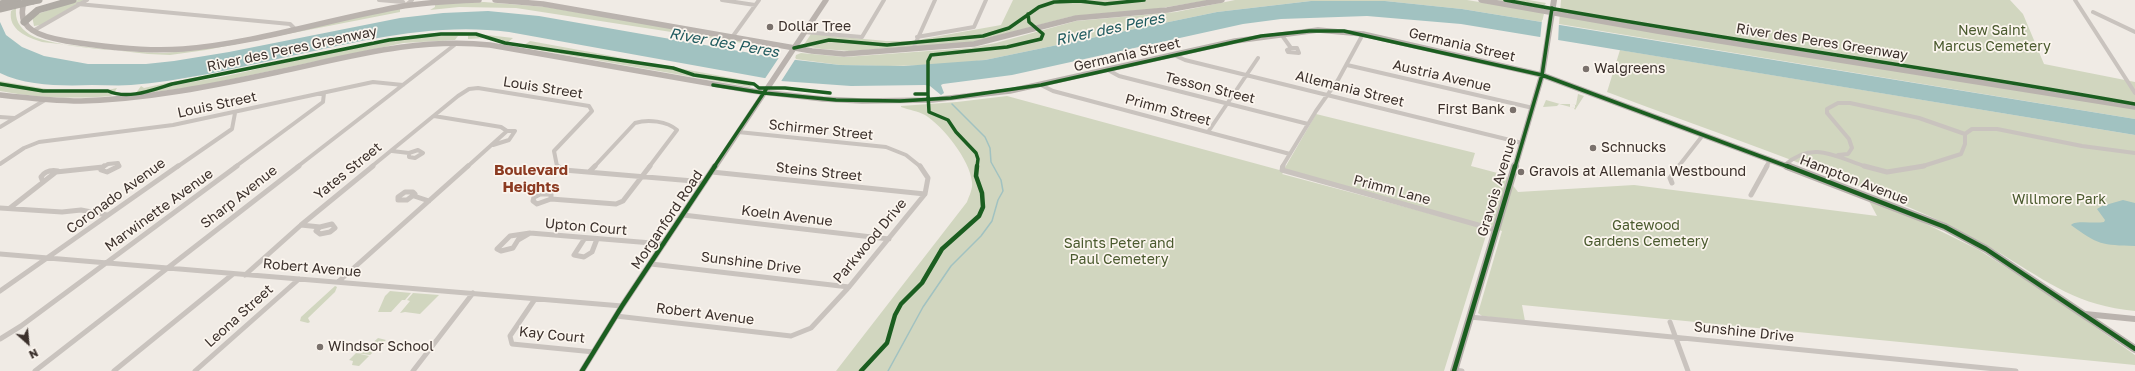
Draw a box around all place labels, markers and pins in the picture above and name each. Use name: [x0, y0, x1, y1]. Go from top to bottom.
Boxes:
place label: Dollar Tree: [778, 19, 851, 35]
marker: Dollar Tree: [765, 22, 775, 32]
place label: Walgreens: [1594, 61, 1665, 77]
marker: Walgreens: [1581, 64, 1591, 74]
place label: First Bank: [1437, 102, 1505, 118]
marker: First Bank: [1508, 105, 1518, 115]
place label: Schnucks: [1601, 140, 1666, 156]
marker: Schnucks: [1588, 143, 1598, 153]
place label: Gravois at Allemania Westbound: [1529, 164, 1746, 180]
marker: Gravois at Allemania Westbound: [1516, 167, 1526, 177]
place label: Windsor School: [328, 339, 434, 355]
marker: Windsor School: [315, 342, 325, 352]

